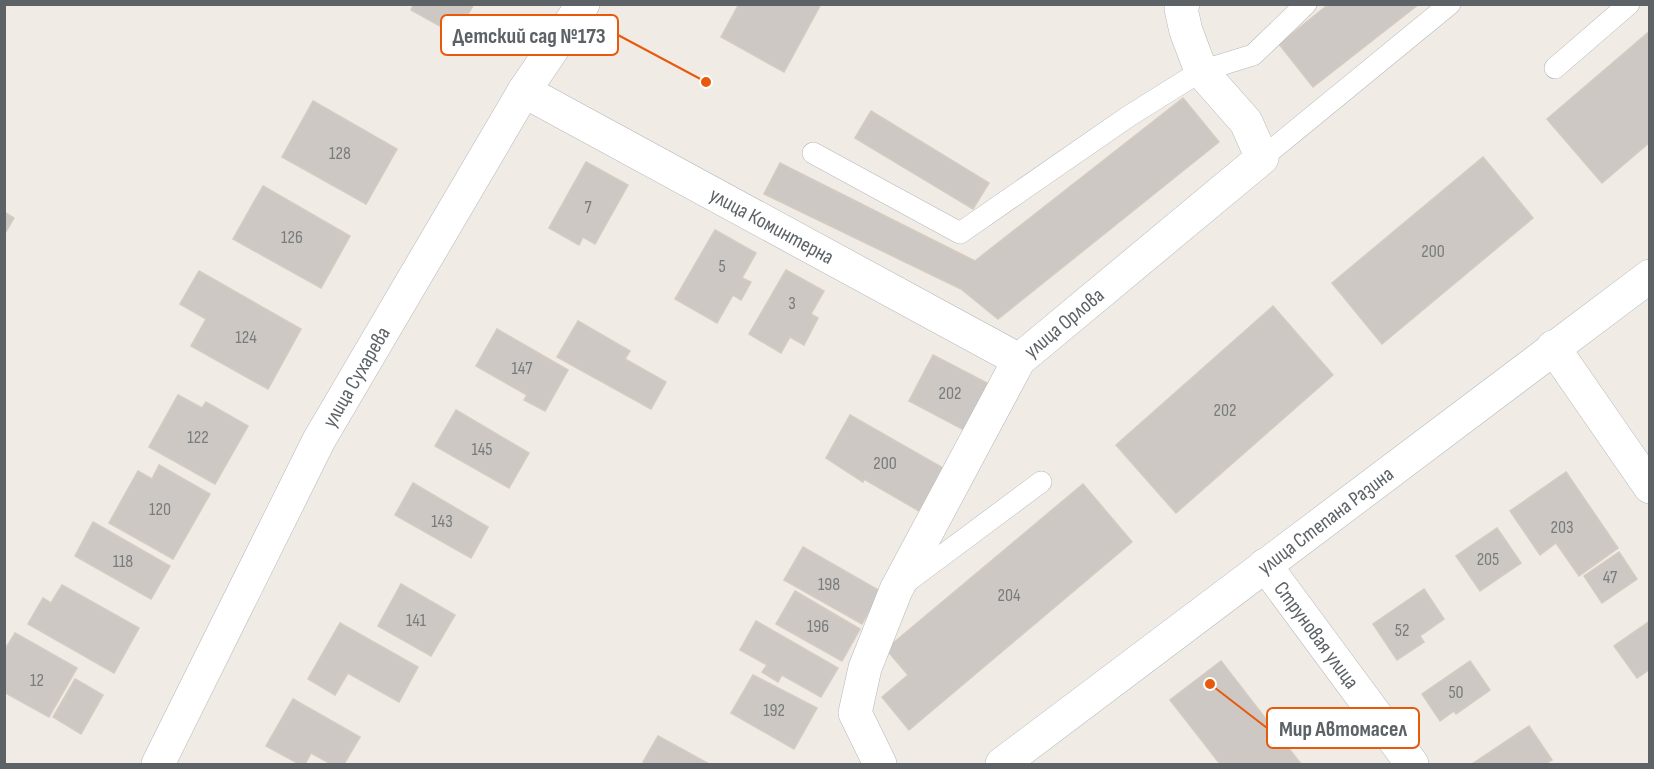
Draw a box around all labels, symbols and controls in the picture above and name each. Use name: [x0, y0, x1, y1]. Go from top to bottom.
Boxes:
callout: Детский сад №173: [441, 15, 618, 55]
text: Детский сад №173: [452, 23, 606, 50]
house number: 128: [329, 143, 351, 164]
street label: улица Коминтерна: [705, 182, 838, 270]
house number: 7: [584, 197, 592, 218]
house number: 126: [281, 227, 303, 248]
house number: 200: [1421, 241, 1445, 262]
house number: 5: [718, 256, 726, 277]
street label: улица Орлова: [1019, 282, 1109, 363]
house number: 3: [788, 293, 796, 314]
street label: улица Сухарева: [317, 322, 395, 432]
house number: 124: [235, 327, 257, 348]
house number: 147: [512, 358, 533, 379]
house number: 202: [939, 383, 961, 404]
house number: 202: [1214, 400, 1236, 421]
house number: 122: [187, 427, 209, 448]
house number: 145: [471, 439, 493, 460]
house number: 200: [873, 453, 897, 474]
street label: улица Степана Разина: [1253, 461, 1398, 580]
house number: 120: [149, 499, 171, 520]
house number: 143: [431, 511, 453, 532]
house number: 203: [1551, 517, 1574, 538]
house number: 205: [1477, 549, 1499, 570]
house number: 118: [113, 551, 133, 572]
house number: 47: [1603, 567, 1618, 588]
house number: 198: [818, 574, 840, 595]
street label: Струновая улица: [1269, 576, 1365, 694]
house number: 204: [998, 585, 1021, 606]
house number: 141: [406, 610, 427, 631]
house number: 196: [807, 616, 829, 637]
house number: 52: [1395, 620, 1409, 641]
house number: 12: [30, 670, 44, 691]
house number: 50: [1448, 682, 1464, 703]
house number: 192: [763, 700, 785, 721]
callout: Мир Автомасел: [1267, 708, 1419, 748]
text: Мир Автомасел: [1279, 716, 1407, 743]

